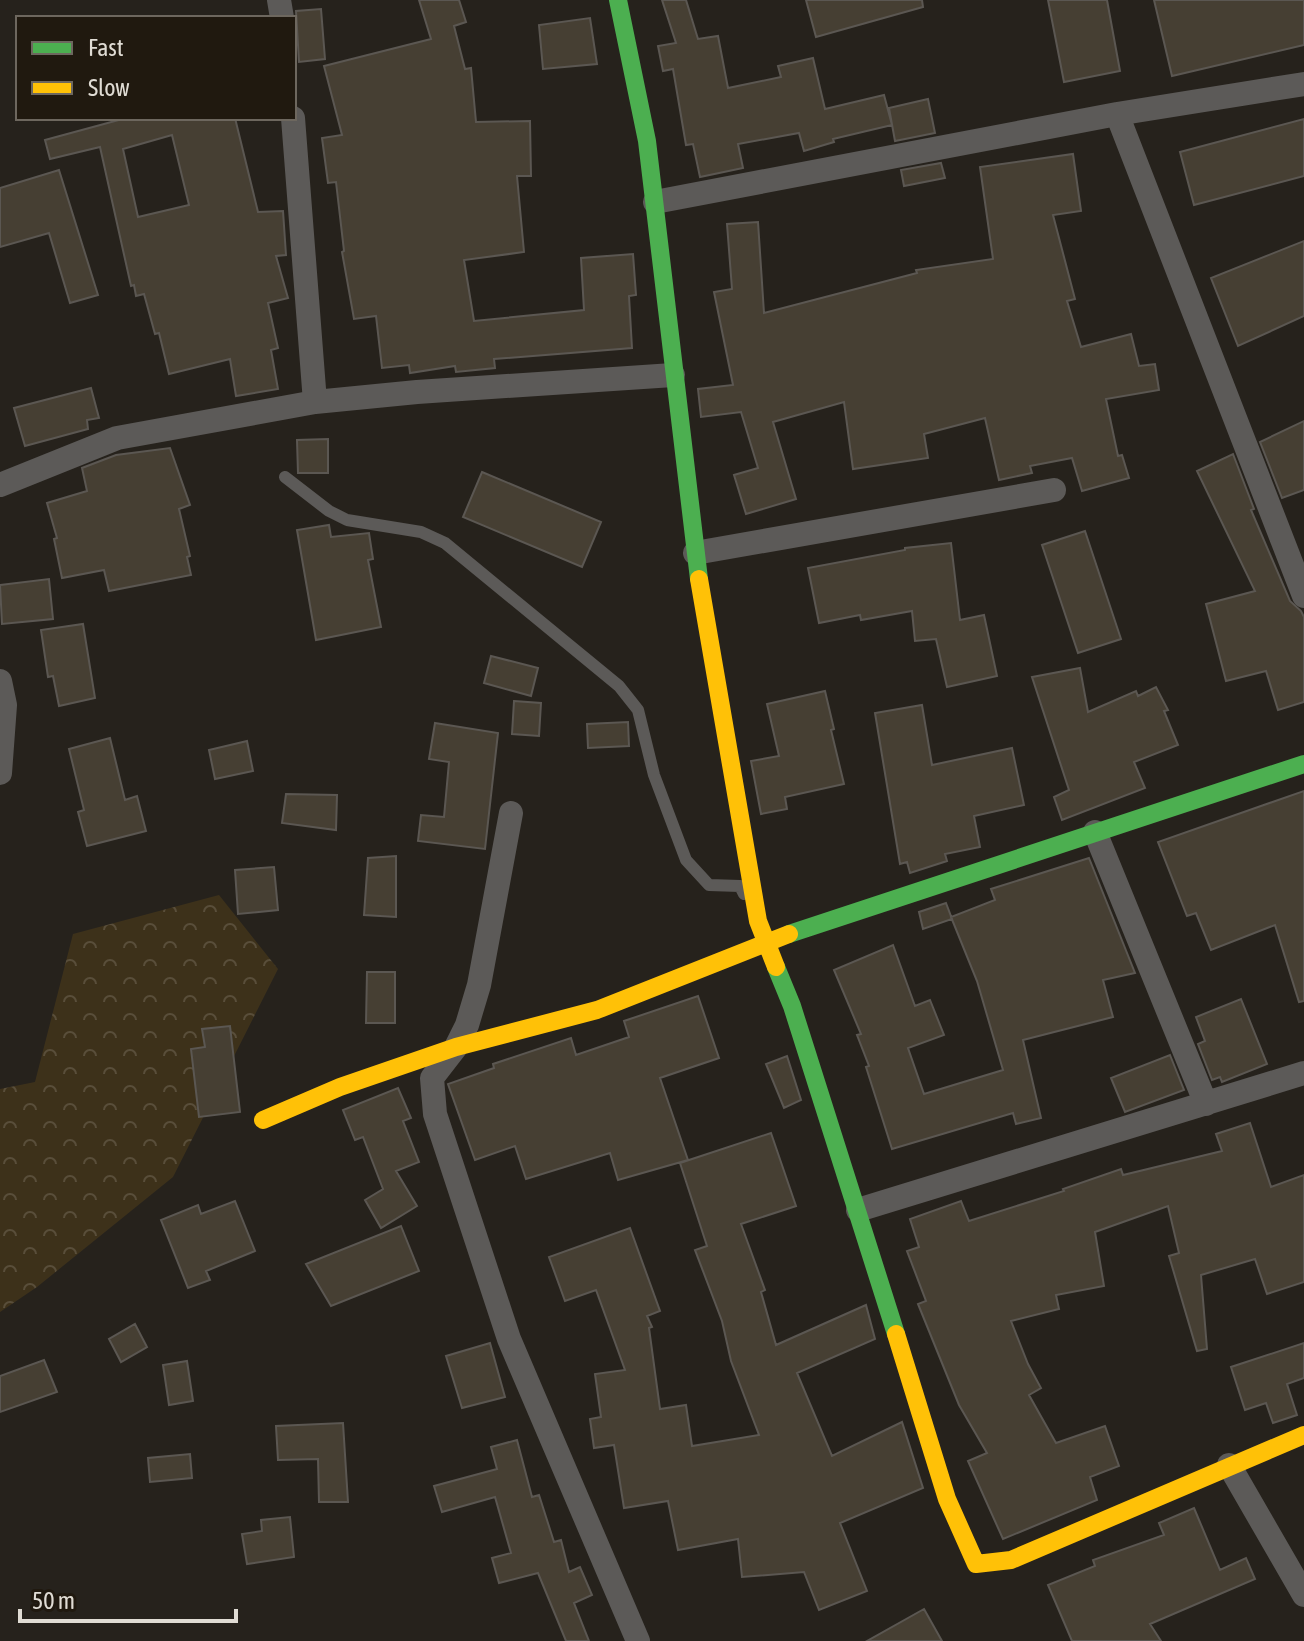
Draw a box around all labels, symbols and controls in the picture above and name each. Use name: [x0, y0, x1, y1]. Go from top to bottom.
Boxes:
legend: [16, 16, 296, 120]
text: Fast: [88, 34, 124, 61]
text: Slow: [88, 74, 130, 101]
scale bar: [20, 1573, 236, 1623]
text: 50 m: [32, 1587, 75, 1614]

